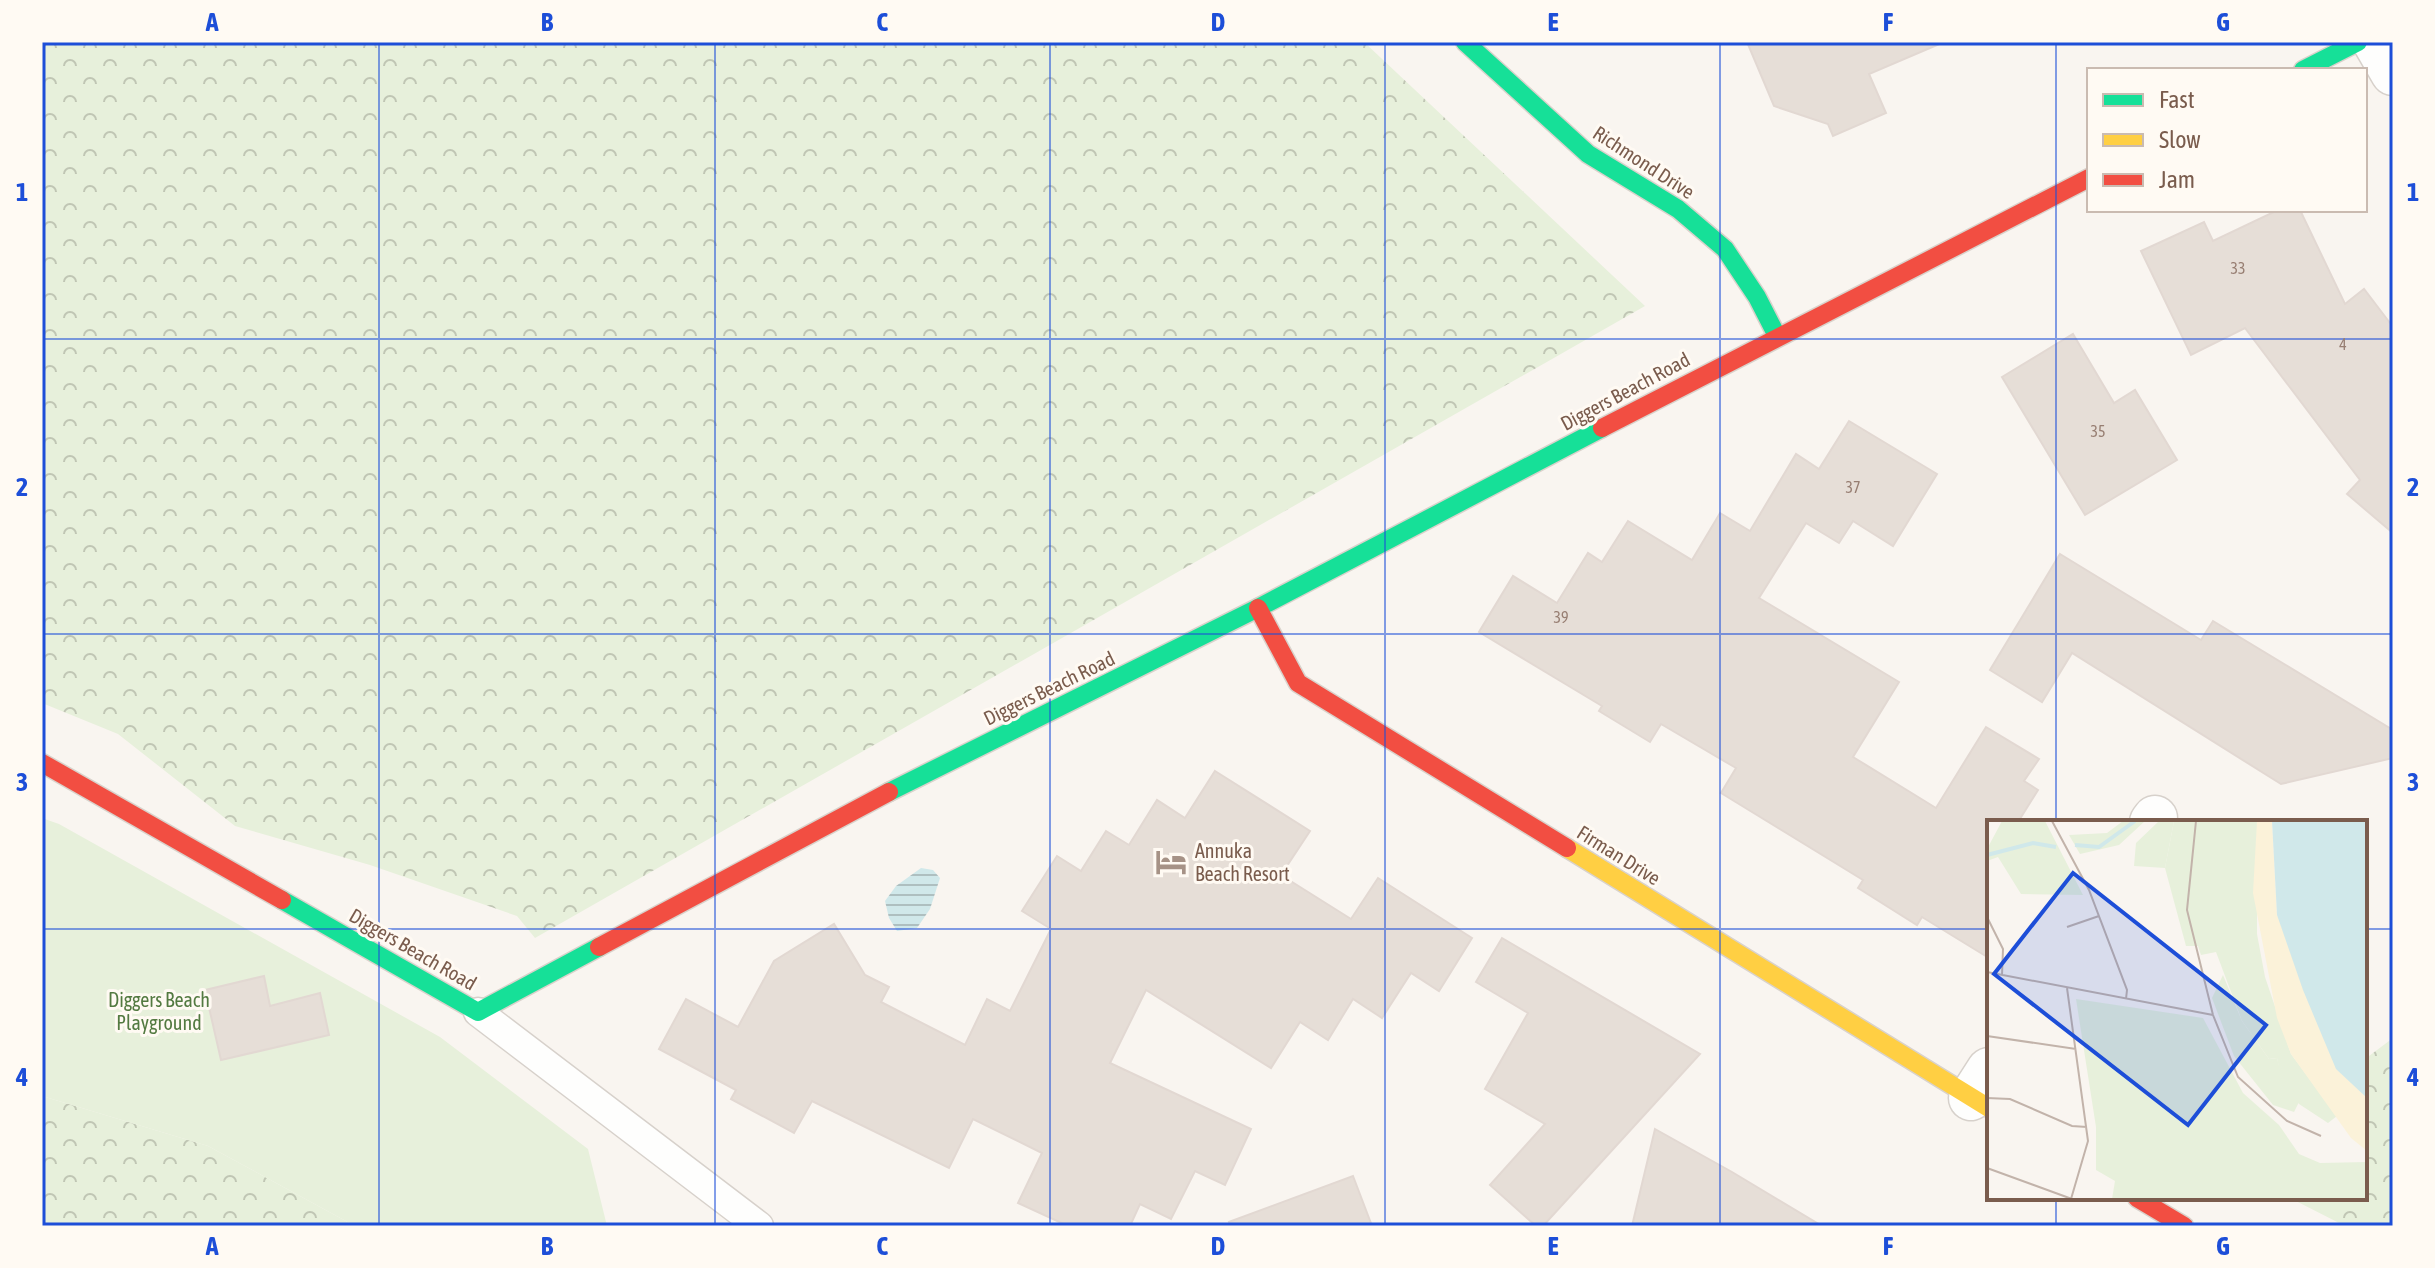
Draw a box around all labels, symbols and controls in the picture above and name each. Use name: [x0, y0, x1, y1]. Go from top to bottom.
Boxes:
text: A: [205, 7, 219, 37]
text: B: [541, 7, 554, 37]
text: C: [876, 7, 888, 37]
text: D: [1211, 7, 1225, 37]
text: E: [1547, 7, 1559, 37]
text: F: [1883, 7, 1894, 37]
text: G: [2216, 7, 2230, 37]
legend: [2087, 68, 2367, 212]
text: Fast: [2159, 86, 2195, 113]
street label: Richmond Drive: [1589, 121, 1699, 203]
text: Slow: [2159, 126, 2201, 153]
text: Jam: [2159, 166, 2195, 193]
text: 1: [16, 177, 28, 207]
text: 1: [2407, 177, 2419, 207]
house number: 33: [2230, 259, 2246, 277]
house number: 4: [2339, 335, 2347, 353]
street label: Diggers Beach Road: [1557, 347, 1693, 435]
house number: 35: [2090, 422, 2106, 440]
text: 2: [16, 472, 28, 502]
text: 2: [2407, 472, 2419, 502]
house number: 37: [1845, 478, 1861, 496]
house number: 39: [1553, 608, 1569, 626]
street label: Diggers Beach Road: [980, 646, 1118, 730]
text: 3: [16, 767, 28, 797]
text: 3: [2407, 767, 2419, 797]
street label: Firman Drive: [1573, 820, 1665, 890]
inset map: [1987, 820, 2367, 1200]
place label: Annuka Beach Resort: [1195, 839, 1290, 885]
hotel icon: Annuka Beach Resort: [1154, 845, 1188, 879]
street label: Diggers Beach Road: [345, 903, 481, 995]
park label: Diggers Beach Playground: [108, 988, 210, 1034]
text: 4: [15, 1062, 28, 1092]
text: 4: [2406, 1062, 2419, 1092]
text: A: [205, 1231, 219, 1261]
text: B: [541, 1231, 554, 1261]
text: C: [876, 1231, 888, 1261]
text: D: [1211, 1231, 1225, 1261]
text: E: [1547, 1231, 1559, 1261]
text: F: [1883, 1231, 1894, 1261]
text: G: [2216, 1231, 2230, 1261]

